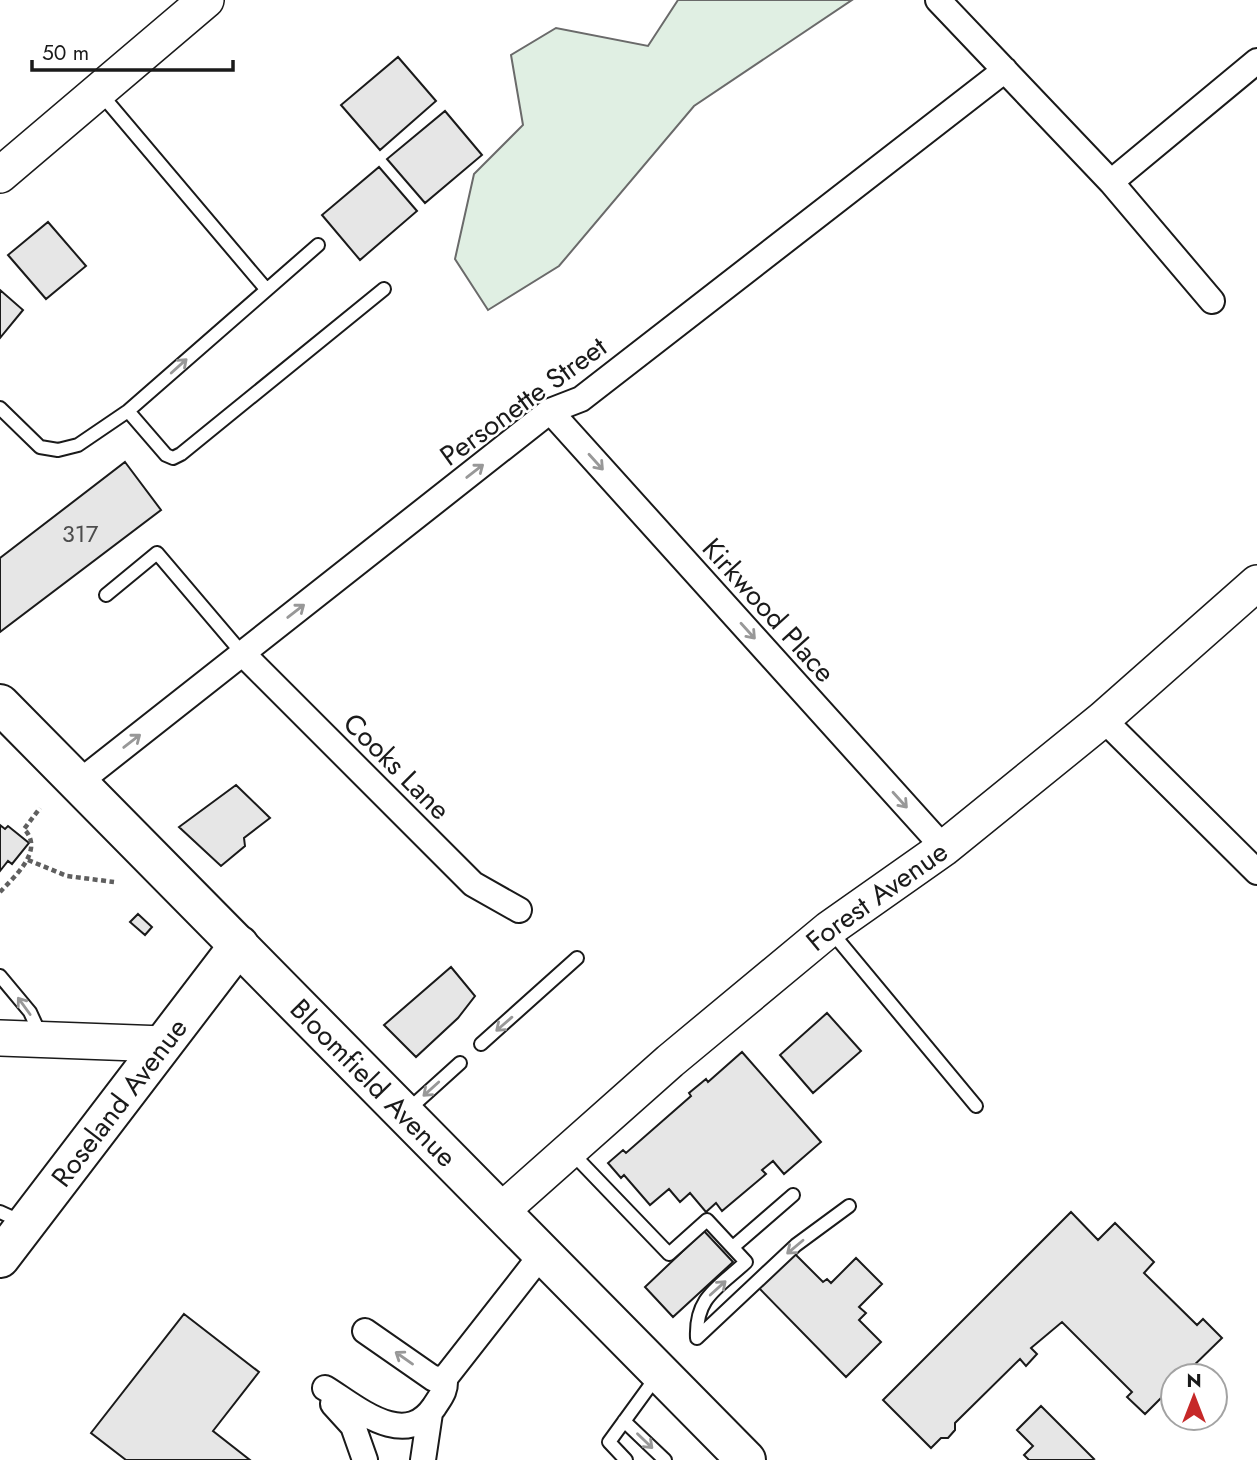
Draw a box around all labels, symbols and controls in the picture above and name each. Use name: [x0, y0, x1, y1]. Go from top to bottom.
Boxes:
scale bar: [32, 28, 233, 72]
text: 50 m: [42, 38, 89, 68]
street label: Personette Street: [431, 327, 615, 476]
one-way arrow: [170, 358, 188, 374]
one-way arrow: [588, 453, 604, 471]
one-way arrow: [465, 463, 483, 478]
house number: 317: [62, 516, 99, 551]
street label: Kirkwood Place: [692, 529, 845, 692]
one-way arrow: [286, 603, 304, 619]
one-way arrow: [740, 622, 756, 640]
street label: Cooks Lane: [334, 703, 460, 829]
one-way arrow: [122, 733, 140, 748]
one-way arrow: [892, 791, 908, 809]
street label: Forest Avenue: [797, 832, 956, 961]
street label: Bloomfield Avenue: [281, 990, 466, 1177]
one-way arrow: [17, 997, 31, 1016]
street label: Roseland Avenue: [41, 1009, 197, 1196]
one-way arrow: [495, 1016, 513, 1032]
one-way arrow: [422, 1081, 440, 1097]
one-way arrow: [786, 1239, 804, 1255]
one-way arrow: [709, 1280, 727, 1296]
one-way arrow: [395, 1351, 414, 1365]
north arrow: [1159, 1362, 1229, 1432]
text: N: [1186, 1367, 1202, 1394]
one-way arrow: [636, 1432, 653, 1449]

